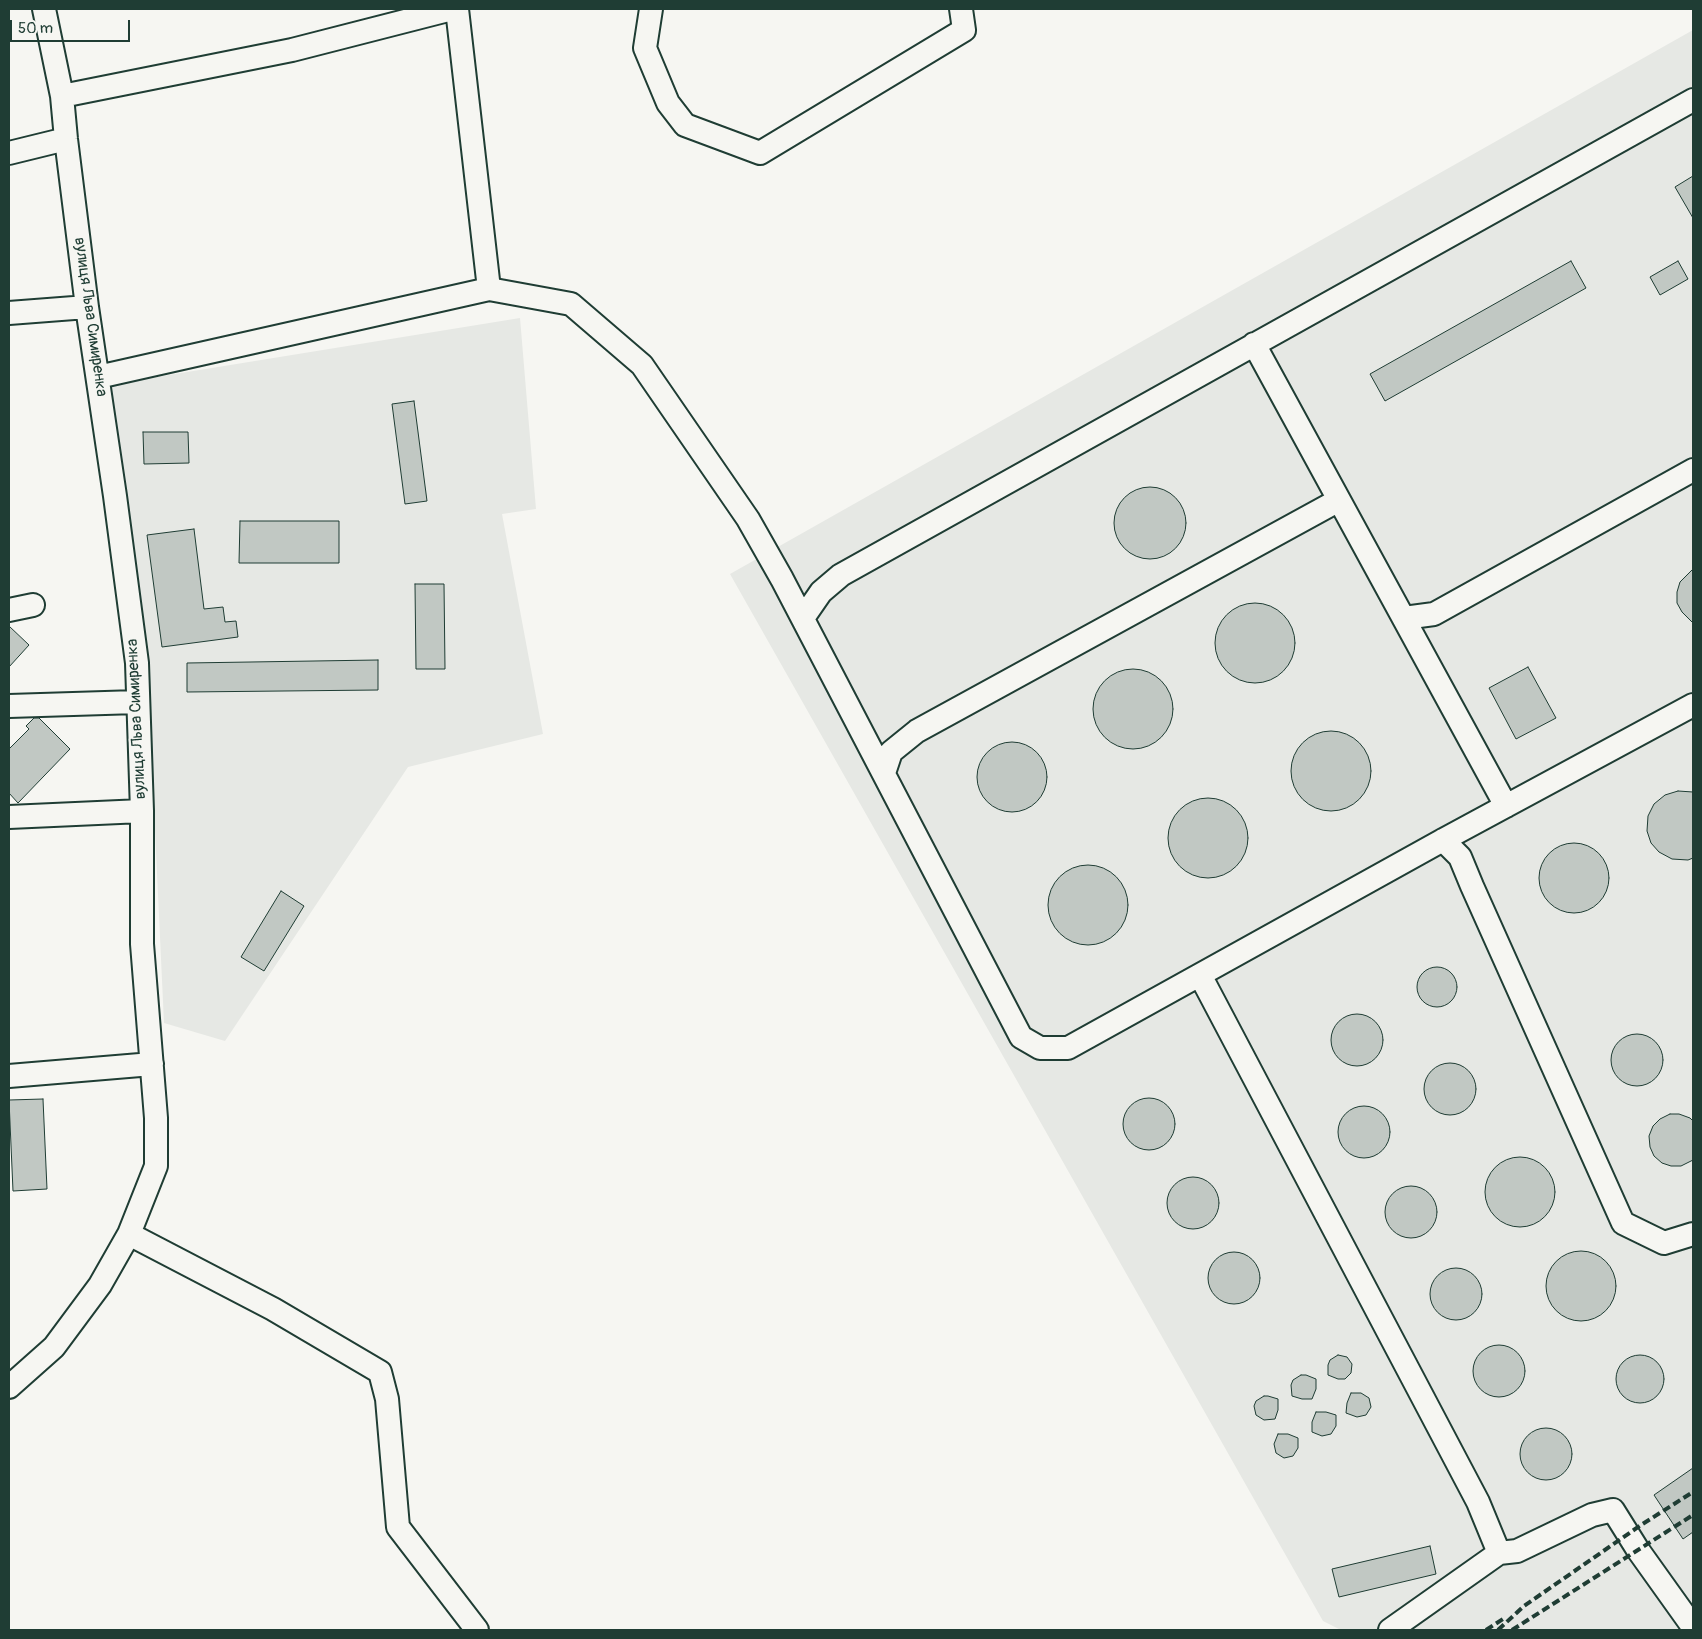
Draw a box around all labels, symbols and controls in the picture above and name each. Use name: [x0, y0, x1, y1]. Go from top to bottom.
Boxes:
scale bar: [12, 10, 132, 42]
text: 50 m: [18, 19, 53, 38]
street label: вулиця Льва Симиренка: [69, 236, 111, 398]
street label: вулиця Льва Симиренка: [123, 638, 151, 800]

